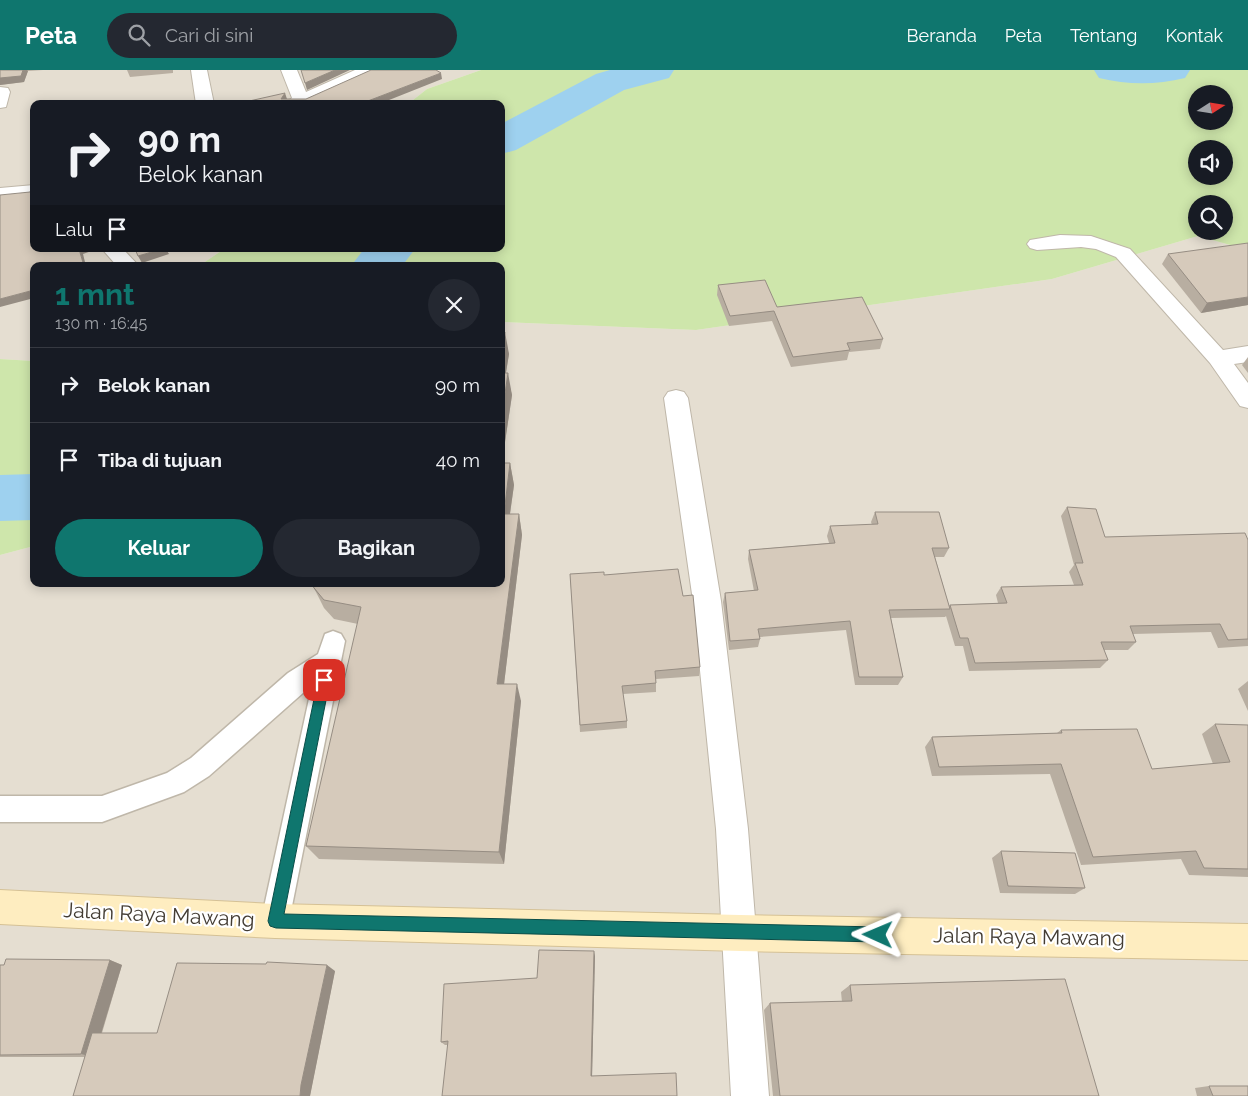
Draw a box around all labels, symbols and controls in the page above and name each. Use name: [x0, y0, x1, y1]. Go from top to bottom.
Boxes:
search box: [107, 13, 457, 58]
text: Peta: [25, 21, 77, 50]
icon: search: [125, 21, 153, 49]
text: Cari di sini: [165, 24, 253, 46]
text: Beranda: [907, 25, 977, 46]
text: Peta: [1005, 25, 1042, 46]
text: Tentang: [1070, 25, 1137, 46]
text: Kontak: [1165, 25, 1223, 46]
north arrow: [1188, 85, 1232, 130]
map controls: [1188, 85, 1233, 240]
text: 90 m: [138, 119, 221, 160]
icon: right: [55, 120, 120, 185]
button: sound: [1188, 140, 1233, 185]
text: Belok kanan: [138, 161, 263, 187]
button: search: [1188, 195, 1233, 240]
icon: arrive: [103, 215, 131, 243]
text: Lalu: [55, 218, 93, 240]
text: 1 mnt: [55, 277, 135, 312]
button: close: [428, 279, 480, 331]
text: 130 m · 16:45: [55, 314, 147, 333]
icon: right: [55, 371, 83, 399]
text: Belok kanan: [98, 374, 210, 396]
text: 90 m: [435, 374, 480, 396]
icon: arrive: [55, 446, 83, 474]
text: Tiba di tujuan: [98, 449, 222, 471]
text: 40 m: [436, 449, 480, 471]
button: Keluar: [55, 519, 263, 577]
button: Bagikan: [273, 519, 480, 577]
pin: [303, 659, 345, 701]
icon: arrive: [310, 666, 338, 694]
street label: Jalan Raya Mawang: [63, 897, 255, 932]
position arrow: [851, 908, 903, 960]
street label: Jalan Raya Mawang: [933, 922, 1125, 951]

